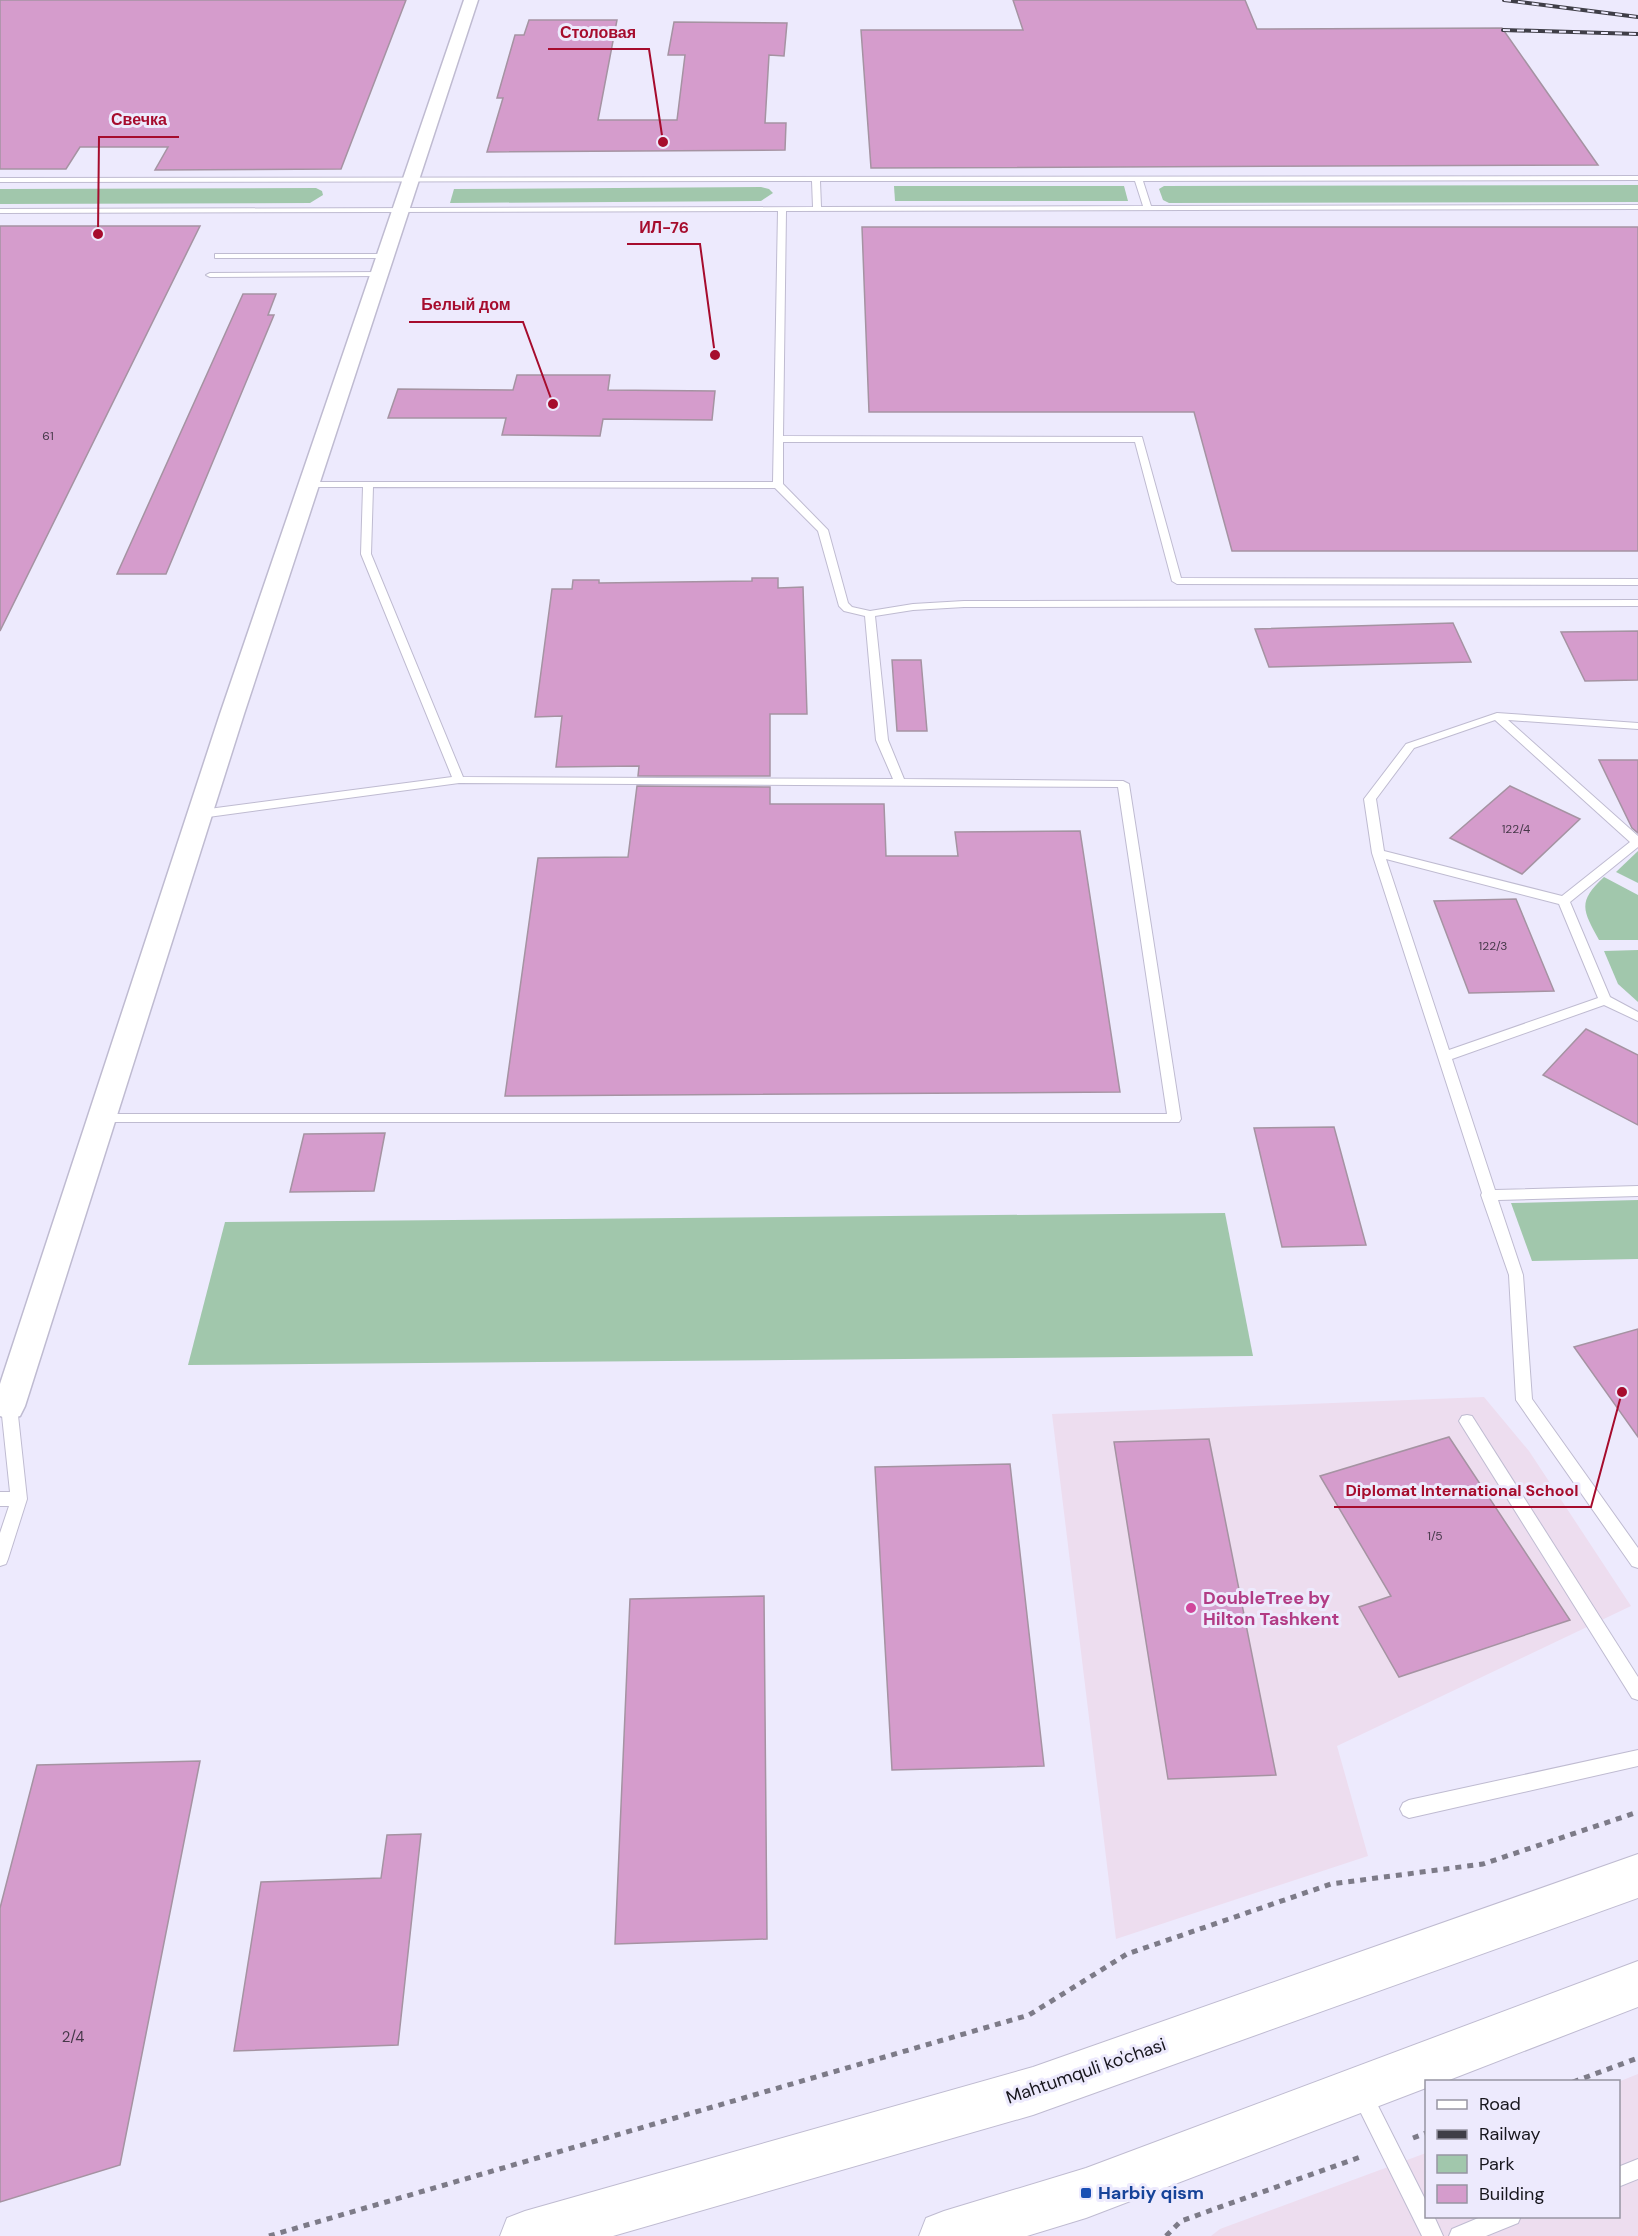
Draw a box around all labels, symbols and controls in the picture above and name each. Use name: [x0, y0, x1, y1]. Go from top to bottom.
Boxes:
callout: Столовая: [548, 15, 649, 49]
text: Столовая: [560, 22, 636, 43]
callout: Свечка: [99, 103, 179, 137]
text: Свечка: [111, 109, 167, 130]
callout: ИЛ-76: [627, 210, 700, 244]
text: ИЛ-76: [639, 217, 689, 238]
callout: Белый дом: [409, 288, 523, 322]
text: Белый дом: [421, 294, 511, 315]
house number: 61: [42, 428, 54, 444]
house number: 122/4: [1502, 821, 1530, 837]
house number: 122/3: [1479, 938, 1507, 954]
callout: Diplomat International School: [1334, 1473, 1591, 1507]
text: Diplomat International School: [1346, 1480, 1578, 1501]
house number: 1/5: [1427, 1528, 1443, 1544]
place label: DoubleTree by Hilton Tashkent: [1203, 1586, 1339, 1631]
marker: DoubleTree by Hilton Tashkent: [1184, 1601, 1198, 1615]
house number: 2/4: [62, 2027, 84, 2047]
street label: Mahtumquli ko'chasi: [1003, 2032, 1169, 2110]
legend: [1425, 2080, 1620, 2218]
text: Road: [1479, 2092, 1521, 2116]
text: Railway: [1479, 2122, 1541, 2146]
text: Park: [1479, 2152, 1515, 2176]
place label: Harbiy qism: [1098, 2181, 1204, 2205]
text: Building: [1479, 2182, 1544, 2206]
marker: Harbiy qism: [1079, 2186, 1093, 2200]

